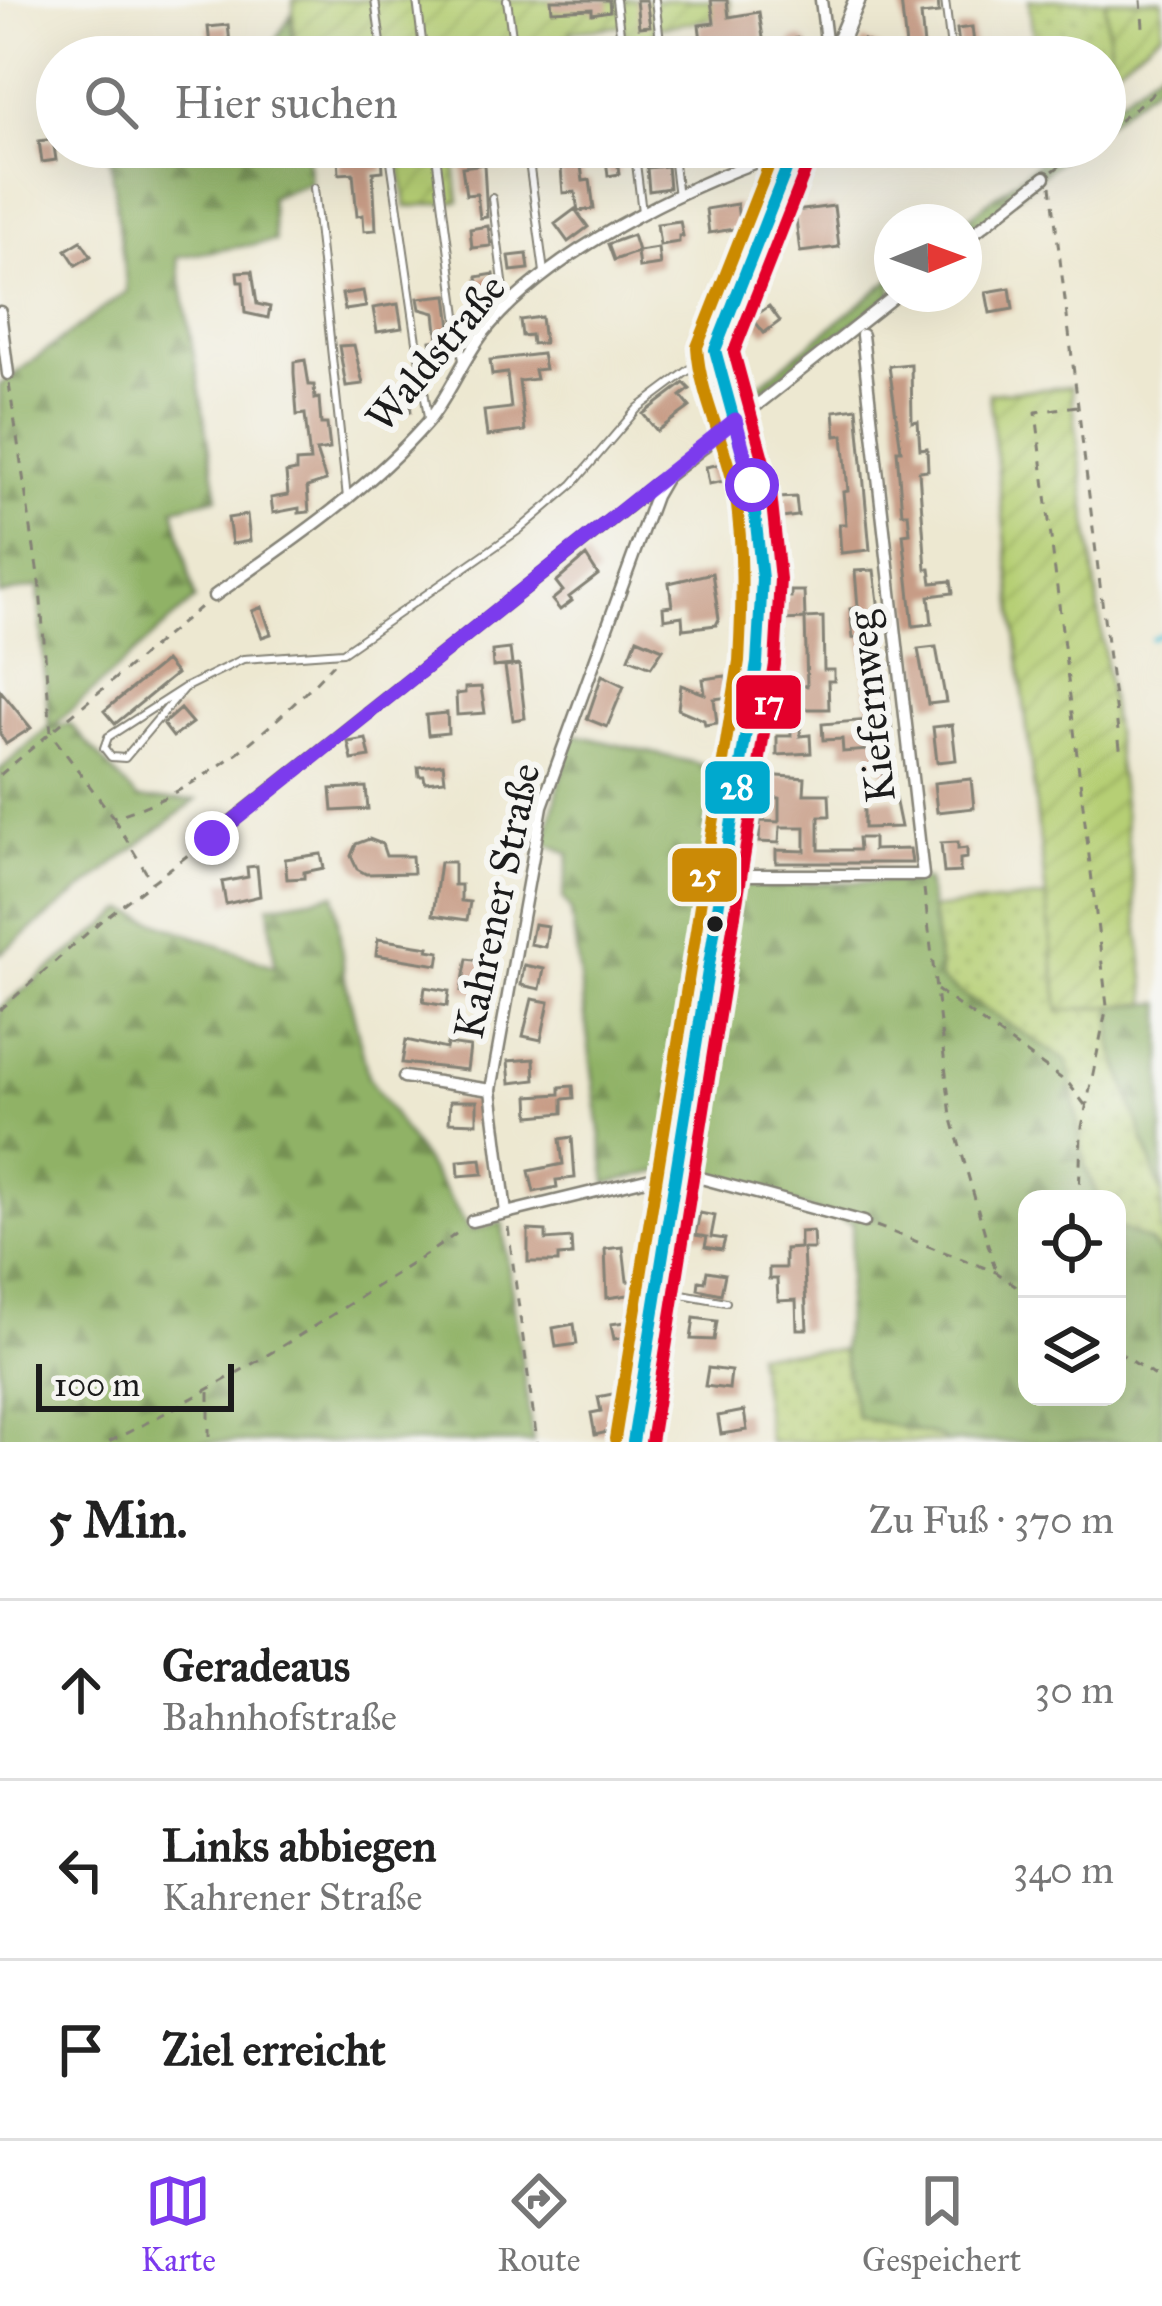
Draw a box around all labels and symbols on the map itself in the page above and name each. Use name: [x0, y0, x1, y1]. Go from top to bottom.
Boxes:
north arrow: [874, 204, 982, 312]
street label: Waldstraße: [355, 263, 517, 442]
route start: [725, 458, 779, 512]
street label: Kiefernweg: [835, 608, 907, 805]
line badge: 17: [734, 673, 803, 731]
text: 17: [754, 683, 784, 723]
street label: Kahrener Straße: [442, 759, 552, 1044]
line badge: 28: [703, 759, 772, 816]
text: 28: [720, 768, 754, 808]
route end: [185, 811, 239, 865]
line badge: 25: [670, 846, 739, 904]
text: 25: [689, 855, 721, 895]
unlabelled marker: [704, 913, 726, 935]
scale bar: [36, 1358, 234, 1411]

